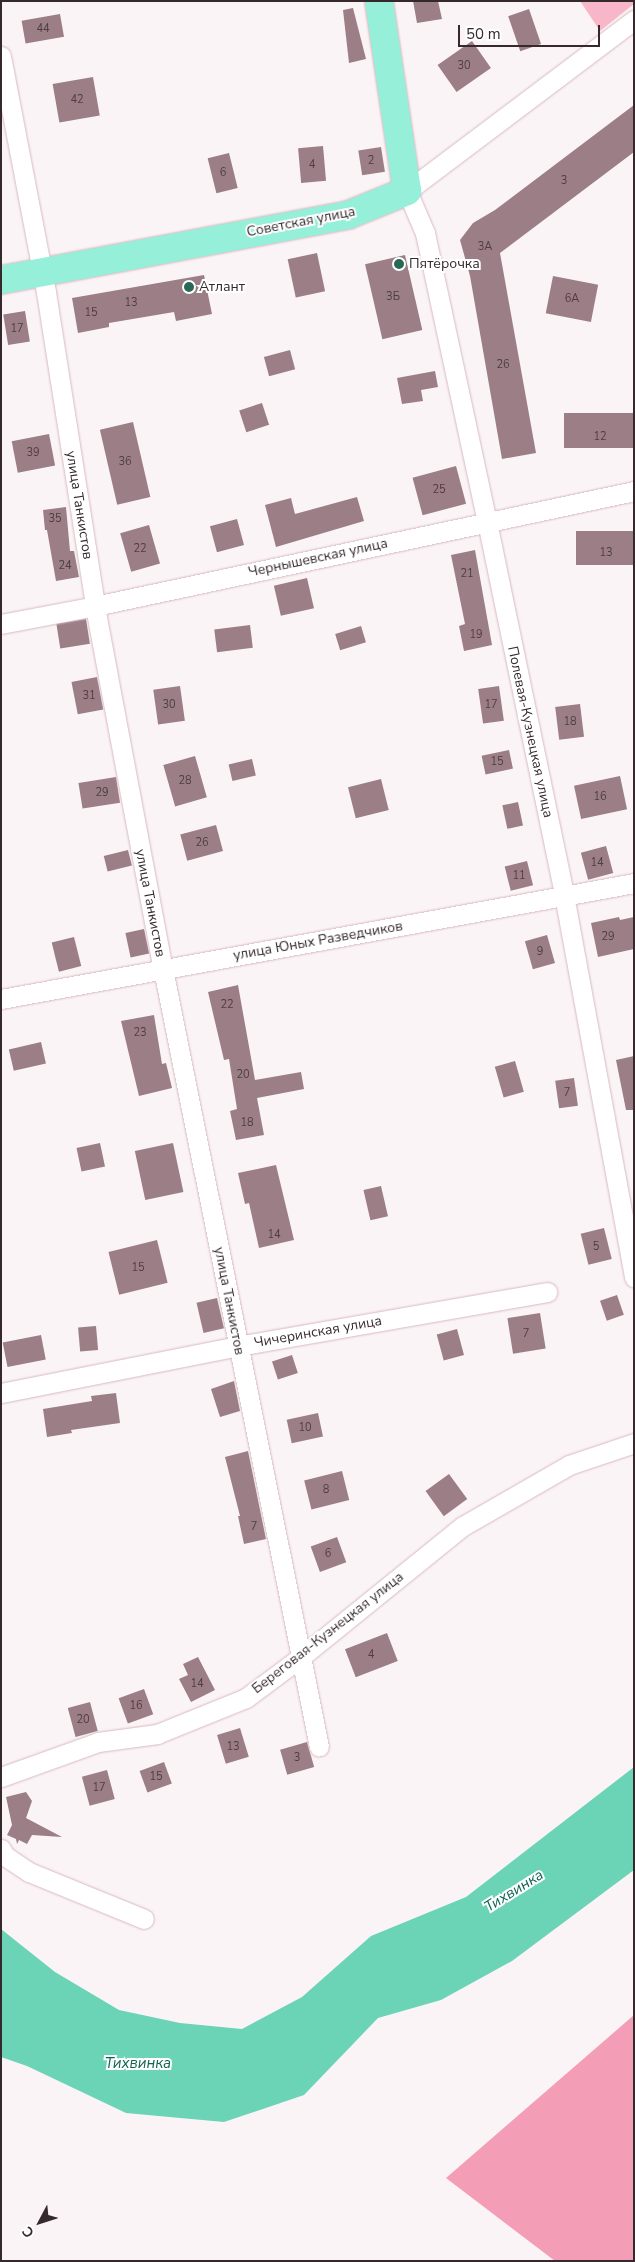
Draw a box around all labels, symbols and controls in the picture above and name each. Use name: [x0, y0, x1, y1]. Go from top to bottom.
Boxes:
scale bar: [460, 15, 602, 47]
house number: 44: [36, 22, 50, 36]
text: 50 m: [466, 24, 501, 44]
house number: 30: [457, 59, 471, 73]
house number: 42: [70, 93, 84, 107]
house number: 2: [368, 154, 374, 168]
house number: 4: [309, 158, 315, 172]
house number: 6: [220, 166, 226, 180]
house number: 3: [561, 174, 567, 188]
street label: Советская улица: [245, 203, 357, 241]
house number: 3А: [478, 240, 492, 254]
place label: Пятёрочка: [409, 256, 480, 272]
marker: Пятёрочка: [393, 258, 405, 270]
place label: Атлант: [199, 279, 245, 295]
marker: Атлант: [183, 281, 195, 293]
house number: 3Б: [386, 290, 400, 304]
house number: 6А: [565, 292, 579, 306]
house number: 13: [124, 296, 138, 310]
house number: 15: [84, 306, 98, 320]
house number: 17: [10, 322, 24, 336]
house number: 26: [496, 358, 510, 372]
house number: 12: [593, 430, 607, 444]
house number: 39: [26, 446, 40, 460]
street label: улица Танкистов: [62, 450, 96, 560]
house number: 36: [118, 455, 132, 469]
house number: 25: [432, 483, 446, 497]
house number: 35: [48, 512, 62, 526]
street label: Чернышевская улица: [247, 535, 389, 581]
house number: 22: [133, 542, 147, 556]
house number: 13: [599, 546, 613, 560]
house number: 24: [58, 559, 72, 573]
house number: 21: [460, 567, 474, 581]
house number: 19: [469, 628, 483, 642]
street label: Полевая-Кузнецкая улица: [504, 645, 556, 819]
house number: 31: [82, 689, 96, 703]
house number: 30: [162, 698, 176, 712]
house number: 17: [484, 698, 498, 712]
house number: 18: [563, 715, 577, 729]
house number: 15: [490, 755, 504, 769]
house number: 28: [178, 774, 192, 788]
house number: 29: [95, 786, 109, 800]
house number: 16: [593, 790, 607, 804]
house number: 26: [195, 836, 209, 850]
street label: улица Танкистов: [131, 848, 169, 958]
house number: 14: [590, 856, 604, 870]
house number: 11: [512, 869, 526, 883]
street label: улица Юных Разведчиков: [232, 918, 404, 964]
house number: 29: [601, 930, 615, 944]
house number: 9: [537, 945, 543, 959]
house number: 22: [220, 998, 234, 1012]
house number: 23: [133, 1026, 147, 1040]
house number: 20: [236, 1068, 250, 1082]
house number: 7: [564, 1086, 570, 1100]
house number: 18: [240, 1116, 254, 1130]
house number: 14: [267, 1228, 281, 1242]
house number: 5: [593, 1240, 599, 1254]
street label: улица Танкистов: [210, 1246, 248, 1356]
house number: 15: [131, 1261, 145, 1275]
street label: Чичеринская улица: [253, 1312, 383, 1352]
house number: 7: [523, 1327, 529, 1341]
house number: 10: [298, 1421, 312, 1435]
house number: 8: [323, 1483, 329, 1497]
house number: 7: [251, 1520, 257, 1534]
house number: 6: [325, 1547, 331, 1561]
street label: Береговая-Кузнецкая улица: [249, 1569, 407, 1697]
house number: 4: [368, 1648, 374, 1662]
house number: 14: [190, 1677, 204, 1691]
house number: 16: [129, 1699, 143, 1713]
house number: 20: [76, 1713, 90, 1727]
house number: 13: [226, 1740, 240, 1754]
house number: 3: [294, 1751, 300, 1765]
house number: 15: [149, 1770, 163, 1784]
house number: 17: [92, 1781, 106, 1795]
water label: Тихвинка: [481, 1866, 547, 1916]
water label: Тихвинка: [105, 2055, 171, 2073]
north arrow: [15, 2197, 65, 2247]
text: С: [18, 2222, 38, 2242]

